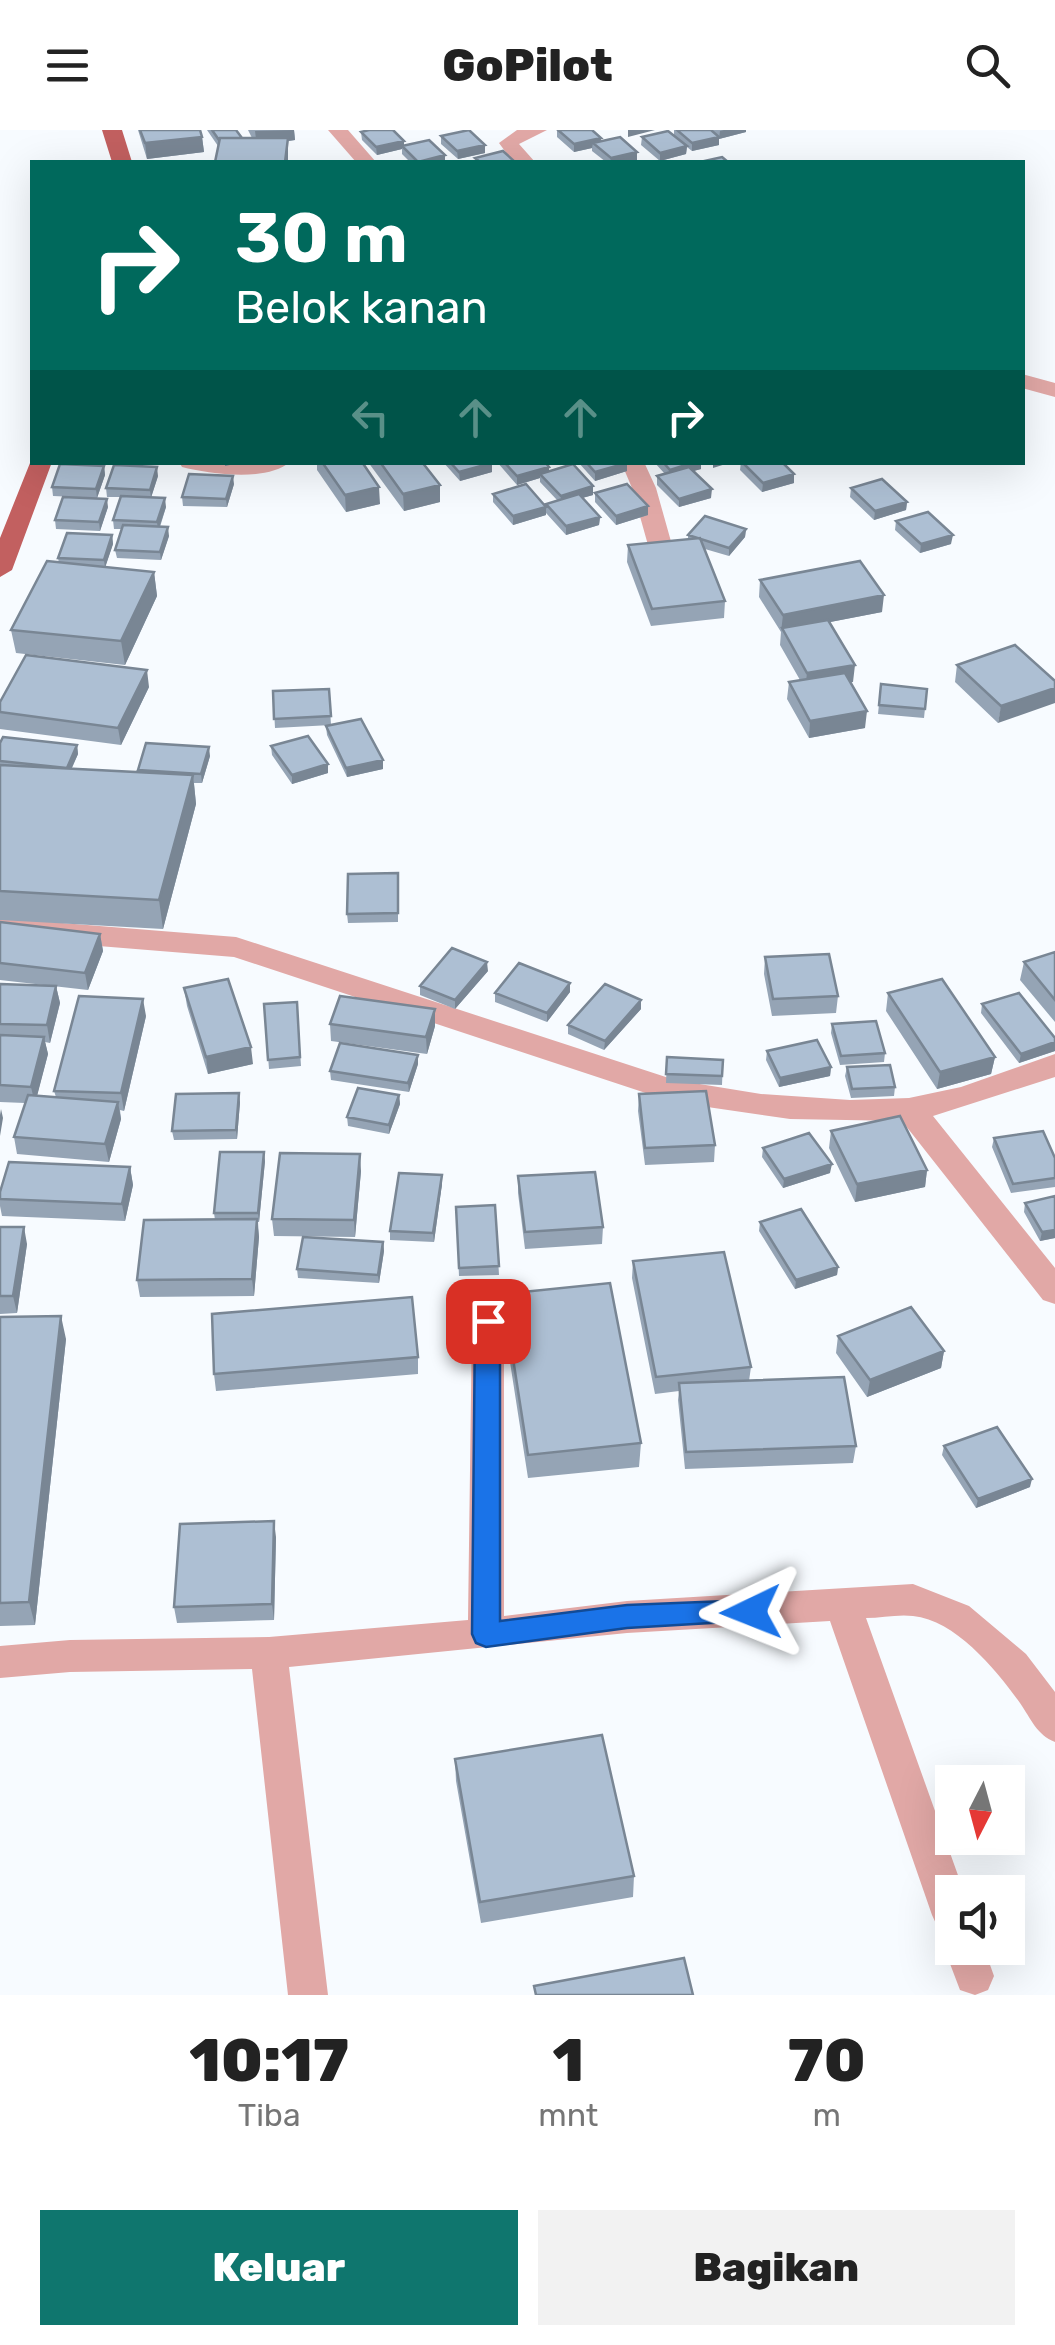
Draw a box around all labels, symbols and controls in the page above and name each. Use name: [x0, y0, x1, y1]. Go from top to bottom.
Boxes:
icon: menu: [40, 38, 95, 93]
icon: search: [960, 38, 1015, 93]
text: GoPilot: [442, 39, 613, 92]
text: 30 m: [235, 197, 408, 280]
icon: right: [70, 200, 200, 330]
text: Belok kanan: [235, 281, 488, 334]
icon: left: [343, 390, 398, 445]
icon: ahead: [448, 390, 503, 445]
icon: ahead: [553, 390, 608, 445]
icon: right: [658, 390, 713, 445]
pin: [446, 1279, 531, 1364]
icon: arrive: [461, 1294, 516, 1349]
position arrow: [699, 1560, 803, 1664]
north arrow: [935, 1765, 1025, 1855]
map controls: [935, 1765, 1025, 1965]
button: sound: [935, 1875, 1025, 1965]
text: 10:17: [189, 2025, 349, 2096]
text: 1: [553, 2025, 584, 2096]
text: 70: [788, 2025, 866, 2096]
text: Tiba: [238, 2096, 301, 2134]
text: mnt: [538, 2096, 598, 2134]
text: m: [812, 2096, 841, 2134]
button: Keluar: [40, 2210, 518, 2325]
button: Bagikan: [538, 2210, 1015, 2325]

